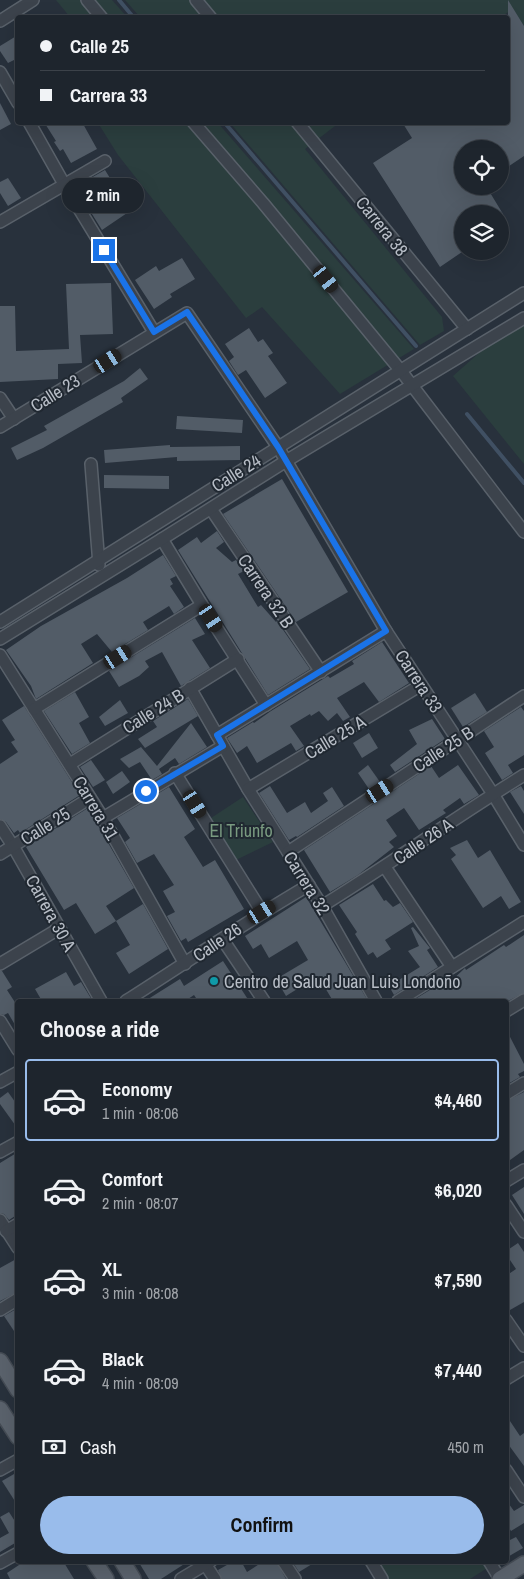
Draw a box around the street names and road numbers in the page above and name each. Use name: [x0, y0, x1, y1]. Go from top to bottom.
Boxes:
street label: Carrera 38: [350, 191, 414, 261]
street label: Calle 23: [25, 368, 85, 418]
street label: Calle 24: [206, 448, 266, 498]
street label: Carrera 32 B: [232, 549, 300, 633]
street label: Carrera 33: [389, 645, 449, 717]
street label: Calle 24 B: [118, 682, 189, 740]
street label: Calle 25 A: [300, 709, 370, 765]
street label: Calle 25 B: [408, 720, 478, 778]
street label: Carrera 31: [67, 771, 125, 845]
street label: Calle 25: [15, 801, 75, 851]
street label: Calle 26 A: [388, 812, 458, 870]
street label: Carrera 32: [278, 846, 336, 920]
street label: Carrera 30 A: [20, 870, 82, 956]
street label: Calle 26: [188, 916, 246, 968]

